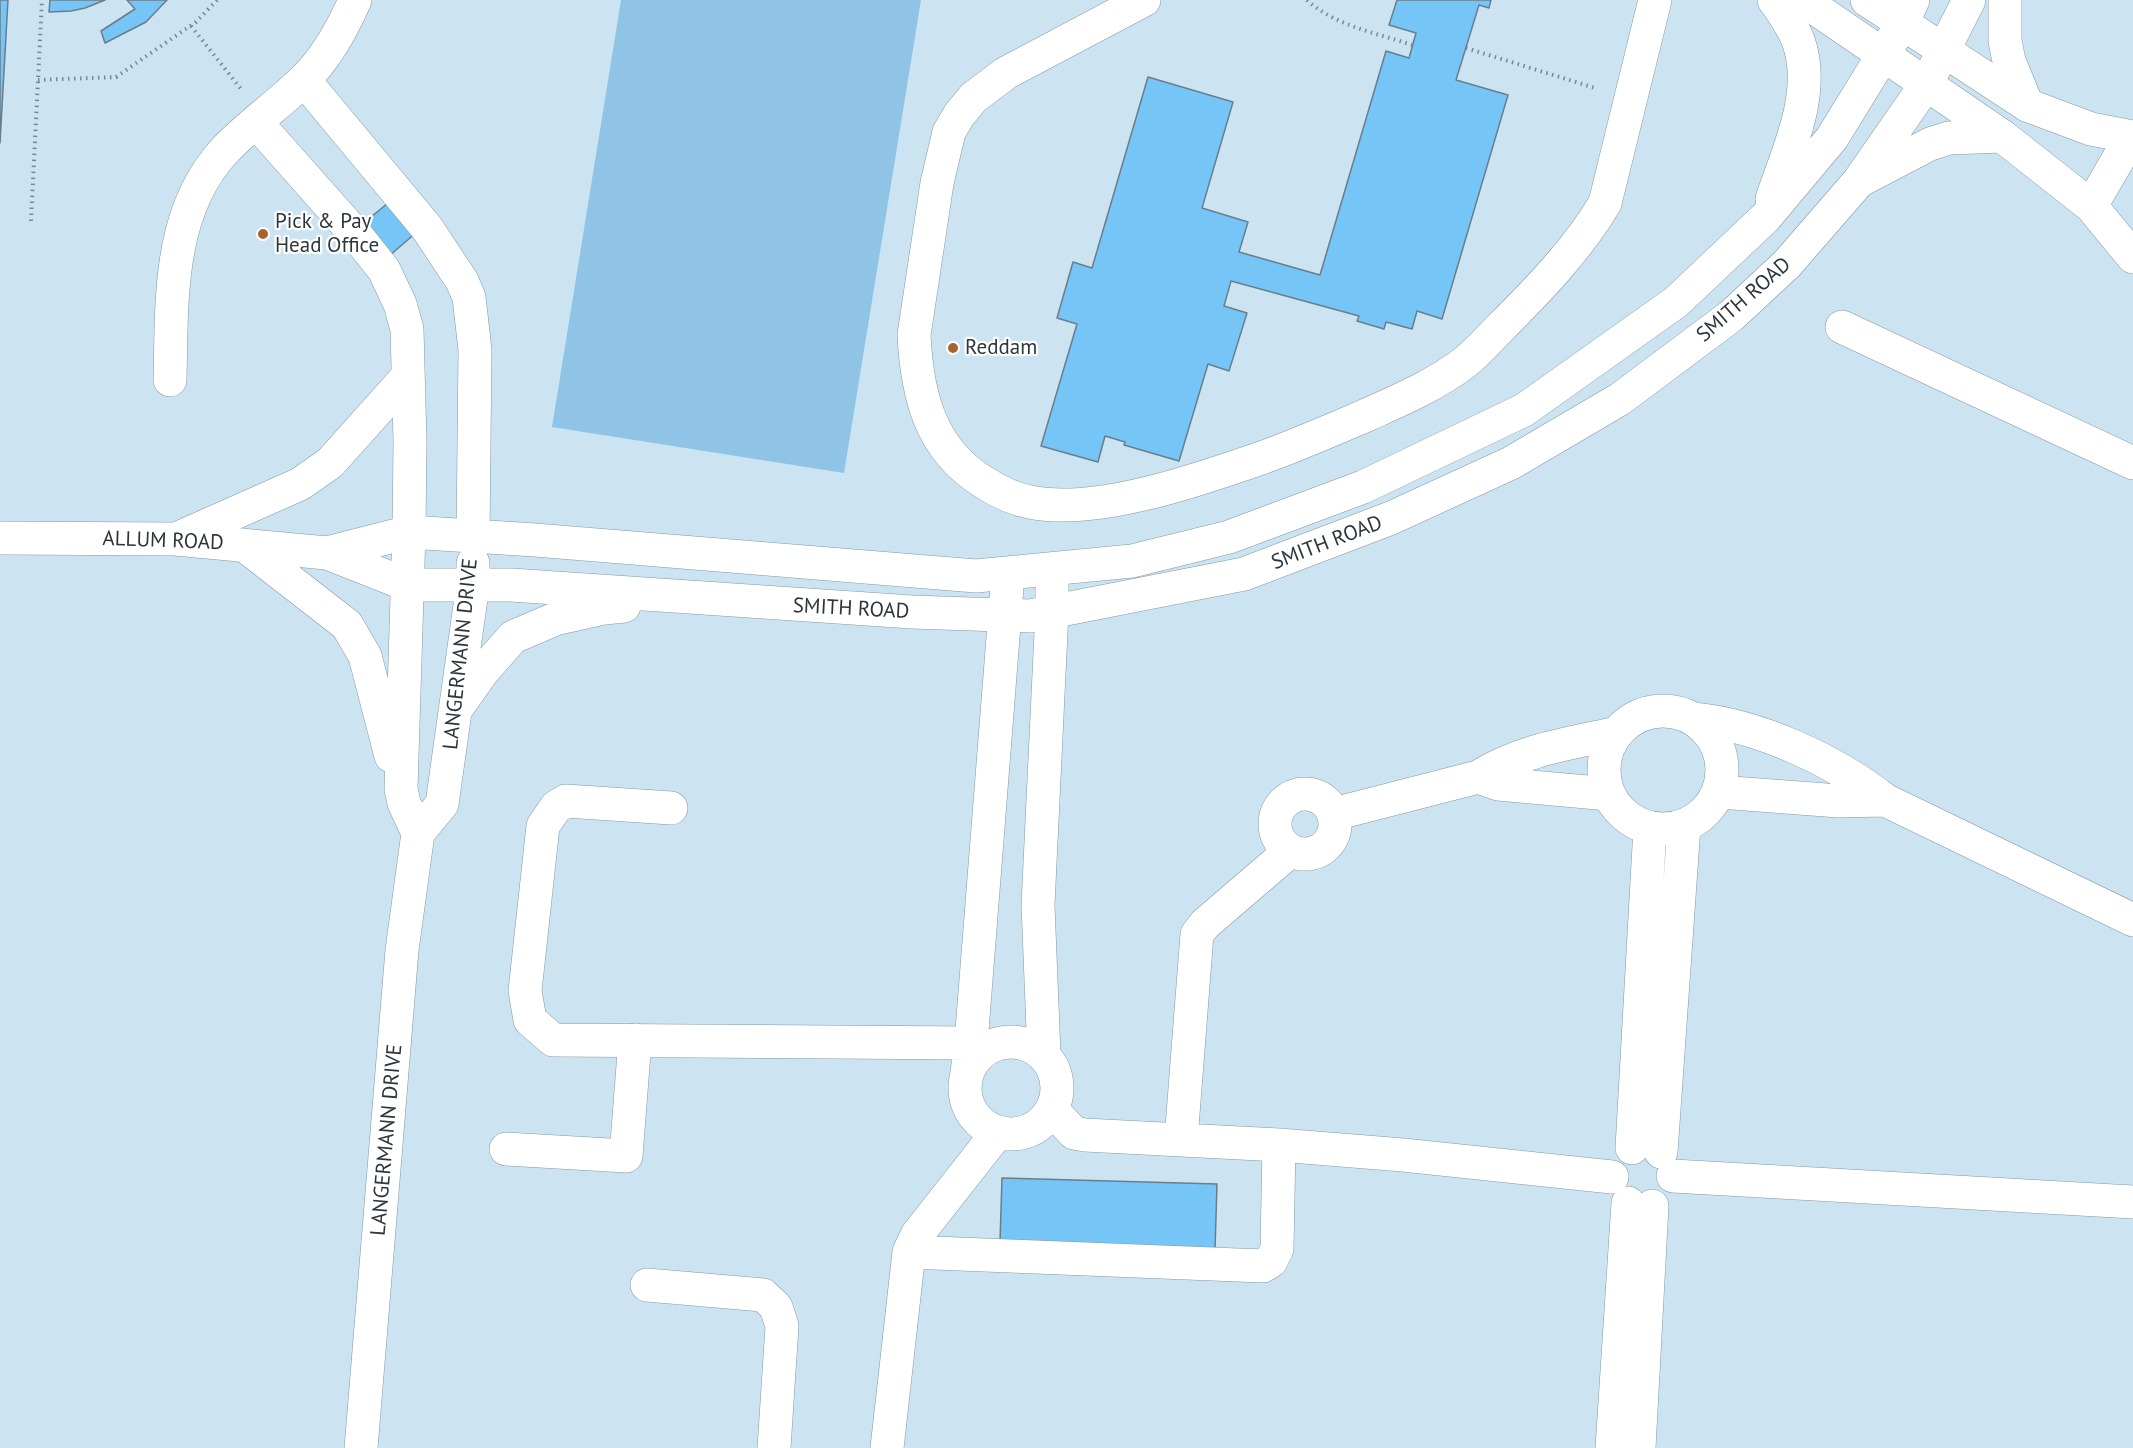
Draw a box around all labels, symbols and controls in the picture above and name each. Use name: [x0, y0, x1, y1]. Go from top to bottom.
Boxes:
place label: Pick & Pay Head Office: [275, 209, 379, 259]
marker: Pick & Pay Head Office: [256, 227, 270, 241]
street label: SMITH ROAD: [1692, 252, 1796, 348]
place label: Reddam: [965, 335, 1037, 361]
marker: Reddam: [946, 341, 960, 355]
street label: SMITH ROAD: [1268, 510, 1386, 576]
street label: ALLUM ROAD: [102, 526, 224, 556]
street label: LANGERMANN DRIVE: [438, 557, 484, 751]
street label: SMITH ROAD: [792, 593, 910, 625]
street label: LANGERMANN DRIVE: [366, 1043, 408, 1237]

